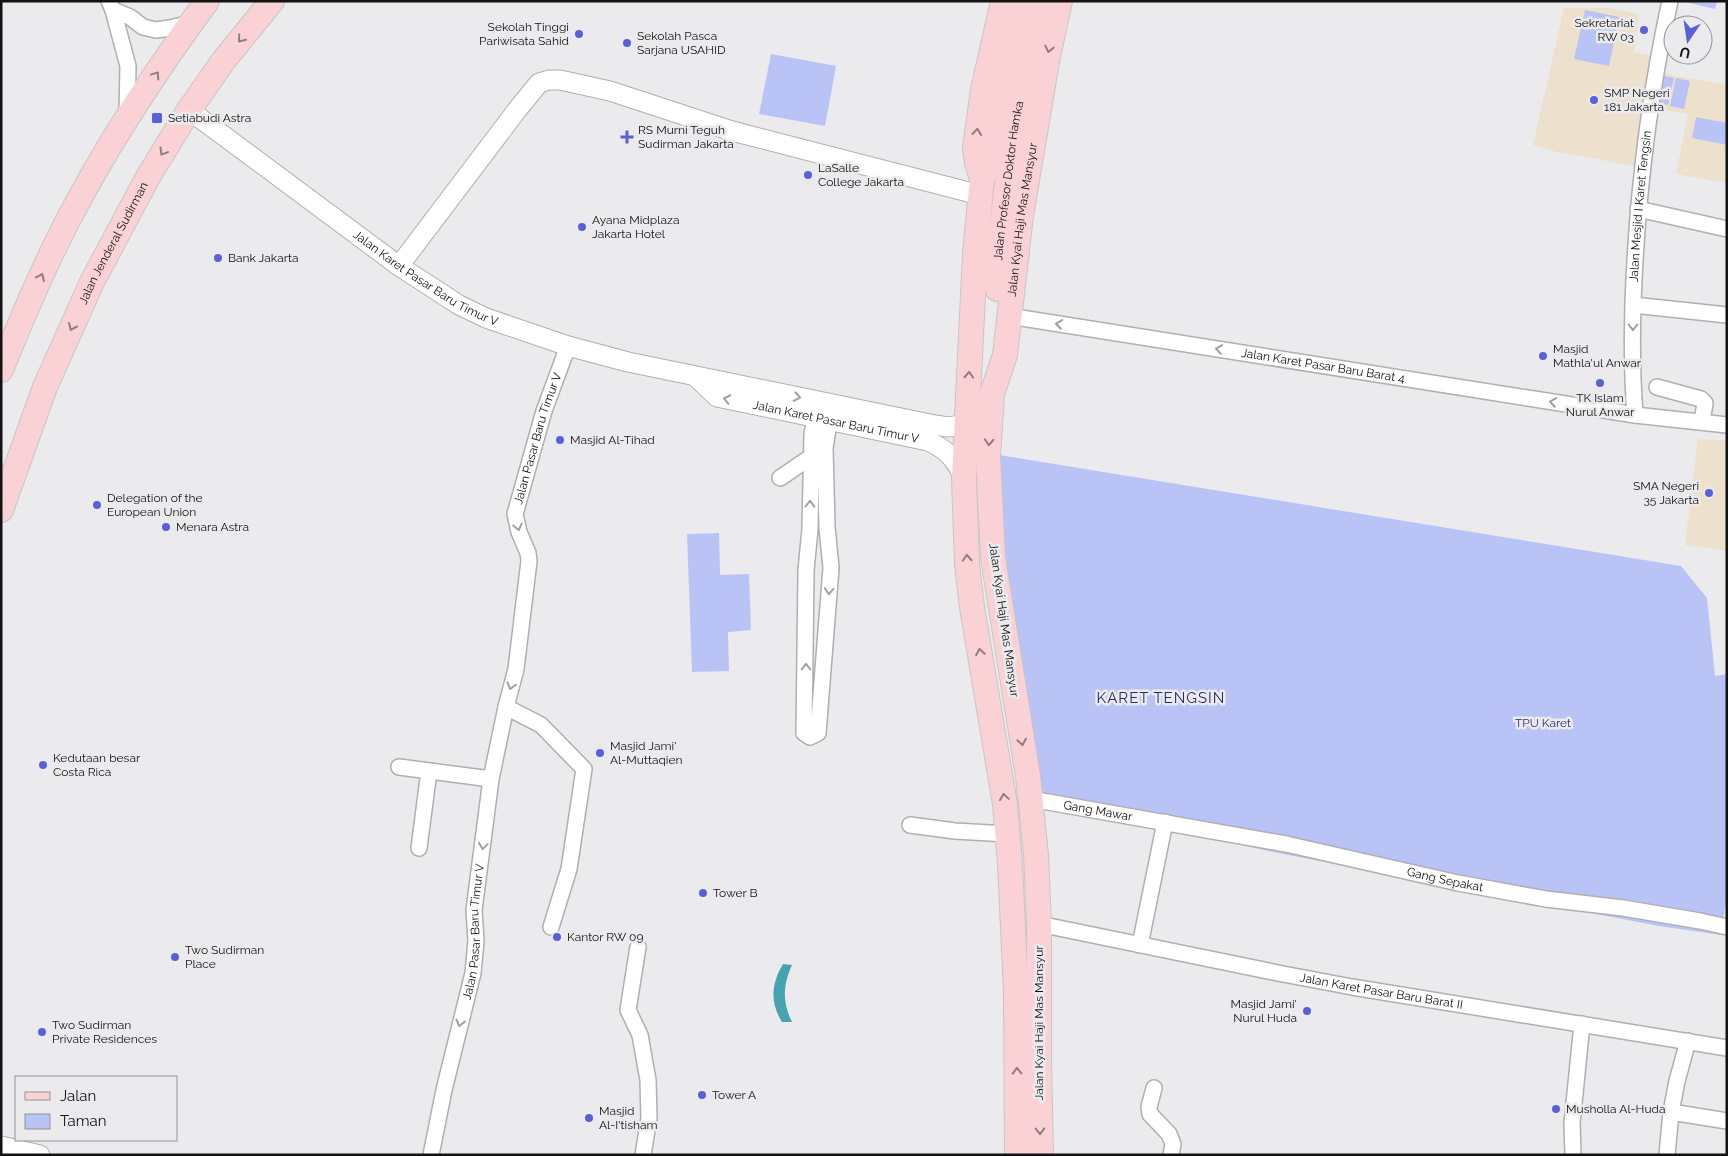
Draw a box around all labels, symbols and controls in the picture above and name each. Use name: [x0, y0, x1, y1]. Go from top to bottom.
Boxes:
north arrow: [1663, 15, 1713, 65]
place label: Sekretariat RW 03: [1574, 16, 1634, 44]
place label: Sekolah Tinggi Pariwisata Sahid: [479, 20, 569, 48]
marker: Sekretariat RW 03: [1638, 24, 1650, 36]
marker: Sekolah Tinggi Pariwisata Sahid: [573, 28, 585, 40]
place label: Sekolah Pasca Sarjana USAHID: [637, 29, 726, 57]
one-way arrow: [239, 33, 247, 42]
marker: Sekolah Pasca Sarjana USAHID: [621, 37, 633, 49]
one-way arrow: [1045, 44, 1055, 53]
text: U: [1678, 44, 1692, 62]
one-way arrow: [150, 71, 159, 81]
place label: SMP Negeri 181 Jakarta: [1604, 86, 1670, 114]
marker: SMP Negeri 181 Jakarta: [1588, 94, 1600, 106]
street label: Jalan Profesor Doktor Hamka: [991, 100, 1027, 261]
marker: Setiabudi Astra: [150, 111, 164, 125]
place label: Setiabudi Astra: [168, 111, 251, 125]
place label: RS Murni Teguh Sudirman Jakarta: [638, 123, 734, 151]
one-way arrow: [971, 127, 982, 135]
marker: RS Murni Teguh Sudirman Jakarta: [620, 130, 634, 144]
street label: Jalan Mesjid I Karet Tengsin: [1627, 130, 1654, 282]
street label: Jalan Kyai Haji Mas Mansyur: [1005, 141, 1040, 297]
one-way arrow: [160, 146, 170, 155]
place label: LaSalle College Jakarta: [818, 161, 904, 189]
marker: LaSalle College Jakarta: [802, 169, 814, 181]
street label: Jalan Jenderal Sudirman: [76, 180, 151, 306]
place label: Ayana Midplaza Jakarta Hotel: [592, 213, 679, 241]
marker: Ayana Midplaza Jakarta Hotel: [576, 221, 588, 233]
street label: Jalan Karet Pasar Baru Timur V: [350, 227, 500, 329]
place label: Bank Jakarta: [228, 251, 298, 265]
marker: Bank Jakarta: [212, 252, 224, 264]
one-way arrow: [35, 273, 45, 282]
one-way arrow: [1054, 319, 1063, 329]
one-way arrow: [68, 322, 79, 331]
one-way arrow: [1628, 324, 1638, 331]
place label: Masjid Mathla'ul Anwar: [1553, 342, 1642, 370]
one-way arrow: [1215, 345, 1224, 355]
street label: Jalan Karet Pasar Baru Barat 4: [1240, 346, 1406, 386]
marker: Masjid Mathla'ul Anwar: [1537, 350, 1549, 362]
street label: Jalan Pasar Baru Timur V: [511, 371, 565, 506]
one-way arrow: [964, 371, 974, 378]
marker: TK Islam Nurul Anwar: [1594, 377, 1606, 389]
one-way arrow: [792, 391, 801, 401]
place label: TK Islam Nurul Anwar: [1566, 391, 1635, 419]
one-way arrow: [722, 394, 731, 405]
one-way arrow: [1548, 397, 1556, 408]
street label: Jalan Karet Pasar Baru Timur V: [752, 398, 920, 446]
place label: Masjid Al-Tihad: [570, 433, 655, 447]
marker: Masjid Al-Tihad: [554, 434, 566, 446]
one-way arrow: [984, 438, 995, 446]
place label: SMA Negeri 35 Jakarta: [1633, 479, 1699, 507]
marker: SMA Negeri 35 Jakarta: [1703, 487, 1715, 499]
place label: Delegation of the European Union: [107, 491, 203, 519]
marker: Delegation of the European Union: [91, 499, 103, 511]
one-way arrow: [805, 500, 816, 508]
place label: Menara Astra: [176, 520, 249, 534]
marker: Menara Astra: [160, 521, 172, 533]
one-way arrow: [512, 522, 523, 531]
street label: Jalan Kyai Haji Mas Mansyur: [986, 542, 1022, 698]
one-way arrow: [962, 554, 972, 562]
one-way arrow: [824, 587, 835, 595]
one-way arrow: [975, 647, 985, 656]
one-way arrow: [801, 662, 811, 670]
one-way arrow: [507, 681, 517, 689]
district label: KARET TENGSIN: [1097, 689, 1225, 707]
park label: TPU Karet: [1515, 716, 1571, 730]
one-way arrow: [1017, 738, 1027, 747]
place label: Masjid Jami' Al-Muttaqien: [610, 739, 683, 767]
marker: Masjid Jami' Al-Muttaqien: [594, 747, 606, 759]
place label: Kedutaan besar Costa Rica: [53, 751, 141, 779]
marker: Kedutaan besar Costa Rica: [37, 759, 49, 771]
one-way arrow: [999, 793, 1009, 801]
street label: Gang Mawar: [1062, 798, 1134, 824]
one-way arrow: [478, 841, 488, 850]
street label: Jalan Pasar Baru Timur V: [460, 863, 487, 1001]
street label: Gang Sepakat: [1406, 865, 1484, 894]
place label: Tower B: [713, 886, 757, 900]
marker: Tower B: [697, 887, 709, 899]
place label: Kantor RW 09: [567, 930, 643, 944]
marker: Kantor RW 09: [551, 931, 563, 943]
place label: Two Sudirman Place: [185, 943, 264, 971]
street label: Jalan Kyai Haji Mas Mansyur: [1032, 945, 1046, 1101]
marker: Two Sudirman Place: [169, 951, 181, 963]
street label: Jalan Karet Pasar Baru Barat II: [1299, 970, 1464, 1012]
place label: Masjid Jami' Nurul Huda: [1230, 997, 1297, 1025]
marker: Masjid Jami' Nurul Huda: [1301, 1005, 1313, 1017]
place label: Two Sudirman Private Residences: [52, 1018, 157, 1046]
one-way arrow: [455, 1019, 466, 1028]
marker: Two Sudirman Private Residences: [36, 1026, 48, 1038]
one-way arrow: [1012, 1067, 1022, 1074]
legend: [15, 1076, 178, 1141]
text: Jalan: [60, 1087, 96, 1105]
place label: Tower A: [712, 1088, 756, 1102]
marker: Tower A: [696, 1089, 708, 1101]
place label: Musholla Al-Huda: [1566, 1102, 1666, 1116]
marker: Musholla Al-Huda: [1550, 1103, 1562, 1115]
place label: Masjid Al-I'tisham: [599, 1104, 658, 1132]
text: Taman: [60, 1112, 106, 1130]
marker: Masjid Al-I'tisham: [583, 1112, 595, 1124]
one-way arrow: [1035, 1127, 1046, 1135]

